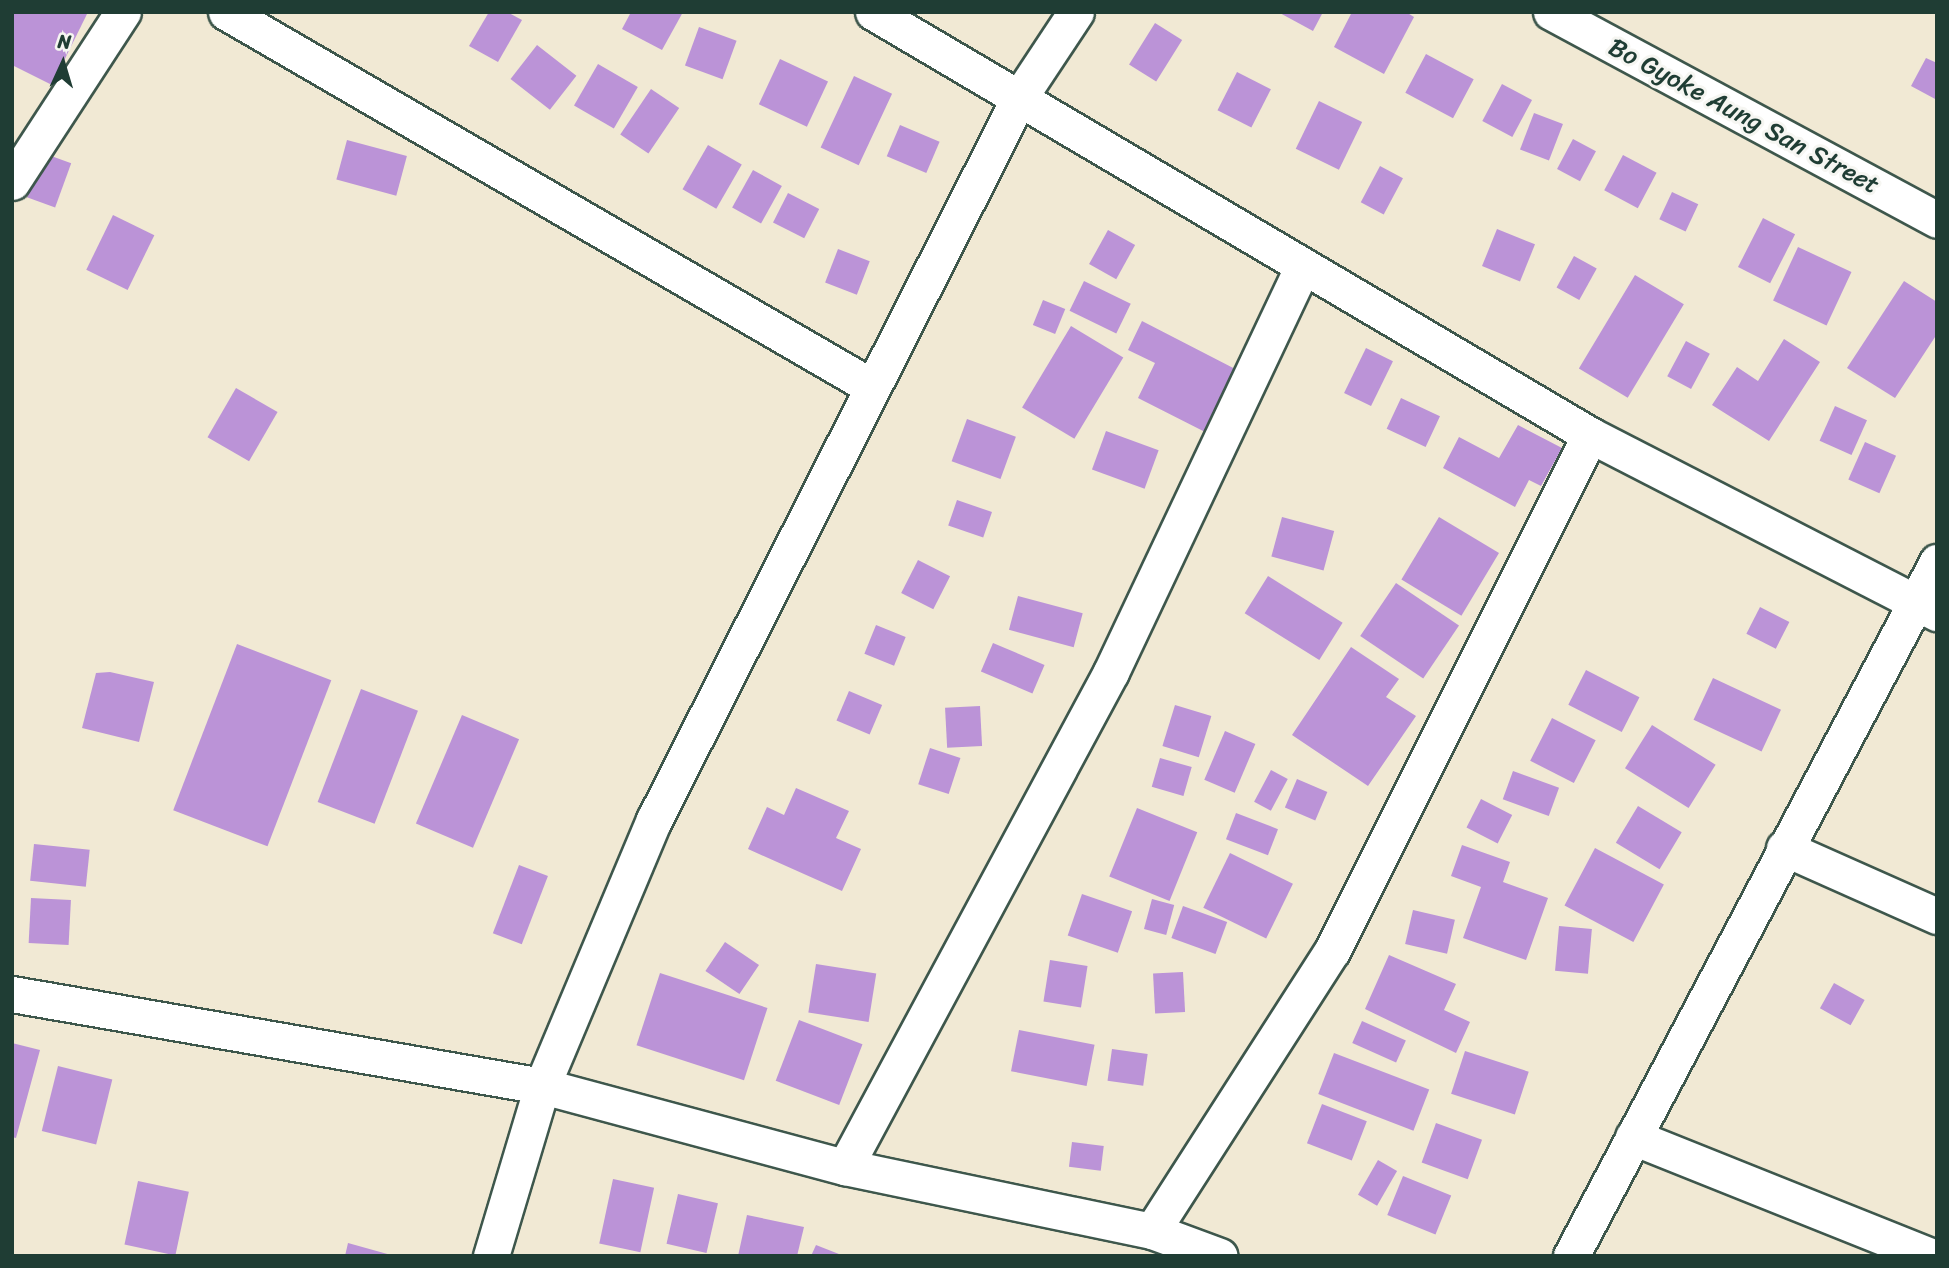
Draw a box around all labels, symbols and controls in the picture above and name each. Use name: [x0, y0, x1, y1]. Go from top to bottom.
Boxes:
text: N: [57, 25, 72, 58]
north arrow: [28, 28, 98, 98]
street label: Bo Gyoke Aung San Street: [1603, 31, 1885, 201]

